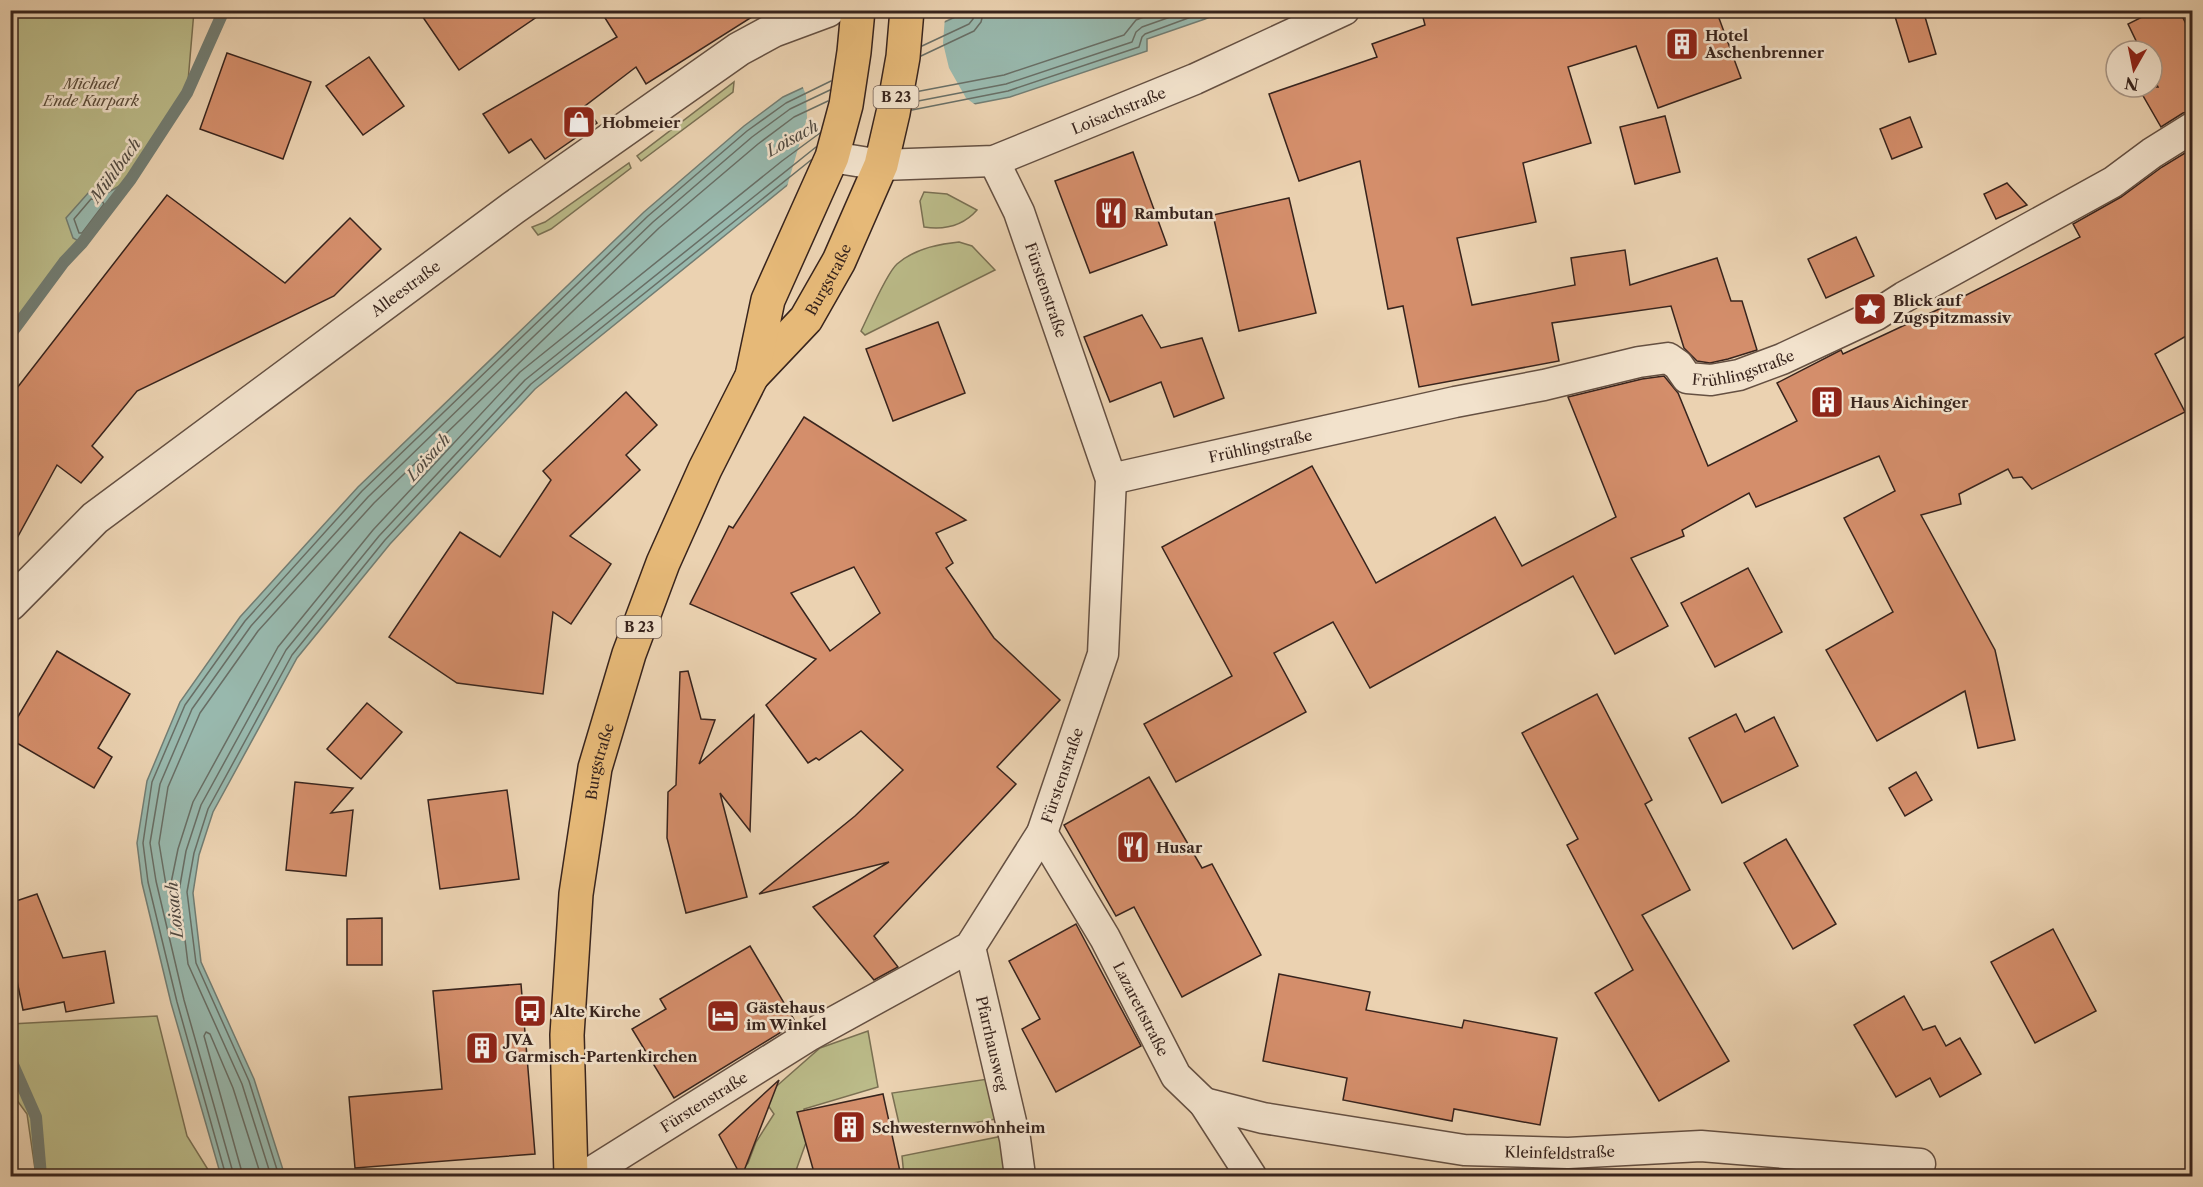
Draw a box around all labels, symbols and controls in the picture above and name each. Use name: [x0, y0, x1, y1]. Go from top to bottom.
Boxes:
building icon: Hotel Aschenbrenner: [1664, 26, 1700, 62]
place label: Hotel Aschenbrenner: [1704, 26, 1825, 62]
north arrow: [2104, 39, 2164, 99]
text: N: [2123, 73, 2140, 95]
park label: Michael Ende Kurpark: [42, 74, 139, 110]
street label: Loisachstraße: [1068, 83, 1168, 138]
road number: B 23: [874, 86, 918, 108]
shop icon: Hobmeier: [561, 104, 597, 140]
place label: Hobmeier: [602, 113, 681, 132]
water label: Loisach: [761, 116, 822, 161]
water label: Mühlbach: [84, 134, 145, 207]
restaurant icon: Rambutan: [1093, 195, 1129, 231]
place label: Rambutan: [1134, 204, 1215, 223]
street label: Fürstenstraße: [1021, 240, 1071, 340]
street label: Burgstraße: [801, 241, 855, 318]
street label: Alleestraße: [366, 256, 444, 321]
place icon: Blick auf Zugspitzmassiv: [1852, 291, 1888, 327]
place label: Blick auf Zugspitzmassiv: [1893, 291, 2012, 327]
street label: Frühlingstraße: [1691, 345, 1797, 390]
building icon: Haus Aichinger: [1809, 384, 1845, 420]
place label: Haus Aichinger: [1850, 393, 1969, 412]
street label: Frühlingstraße: [1207, 425, 1314, 466]
water label: Loisach: [400, 429, 454, 486]
road number: B 23: [616, 616, 662, 638]
street label: Burgstraße: [581, 721, 617, 801]
street label: Fürstenstraße: [1037, 725, 1087, 825]
restaurant icon: Husar: [1115, 829, 1151, 865]
place label: Husar: [1156, 838, 1203, 857]
water label: Loisach: [161, 881, 187, 941]
street label: Lazarettstraße: [1109, 958, 1173, 1059]
bus stop icon: Alte Kirche: [512, 993, 548, 1029]
street label: Pfarrhausweg: [972, 994, 1013, 1093]
hotel icon: Gästehaus im Winkel: [705, 998, 741, 1034]
place label: Gästehaus im Winkel: [746, 998, 827, 1034]
place label: Alte Kirche: [552, 1002, 641, 1021]
building icon: JVA Garmisch-Partenkirchen: [464, 1030, 500, 1066]
place label: JVA Garmisch-Partenkirchen: [502, 1030, 698, 1066]
street label: Fürstenstraße: [656, 1067, 751, 1136]
building icon: Schwesternwohnheim: [831, 1109, 867, 1145]
place label: Schwesternwohnheim: [872, 1118, 1045, 1137]
street label: Kleinfeldstraße: [1504, 1141, 1615, 1163]

